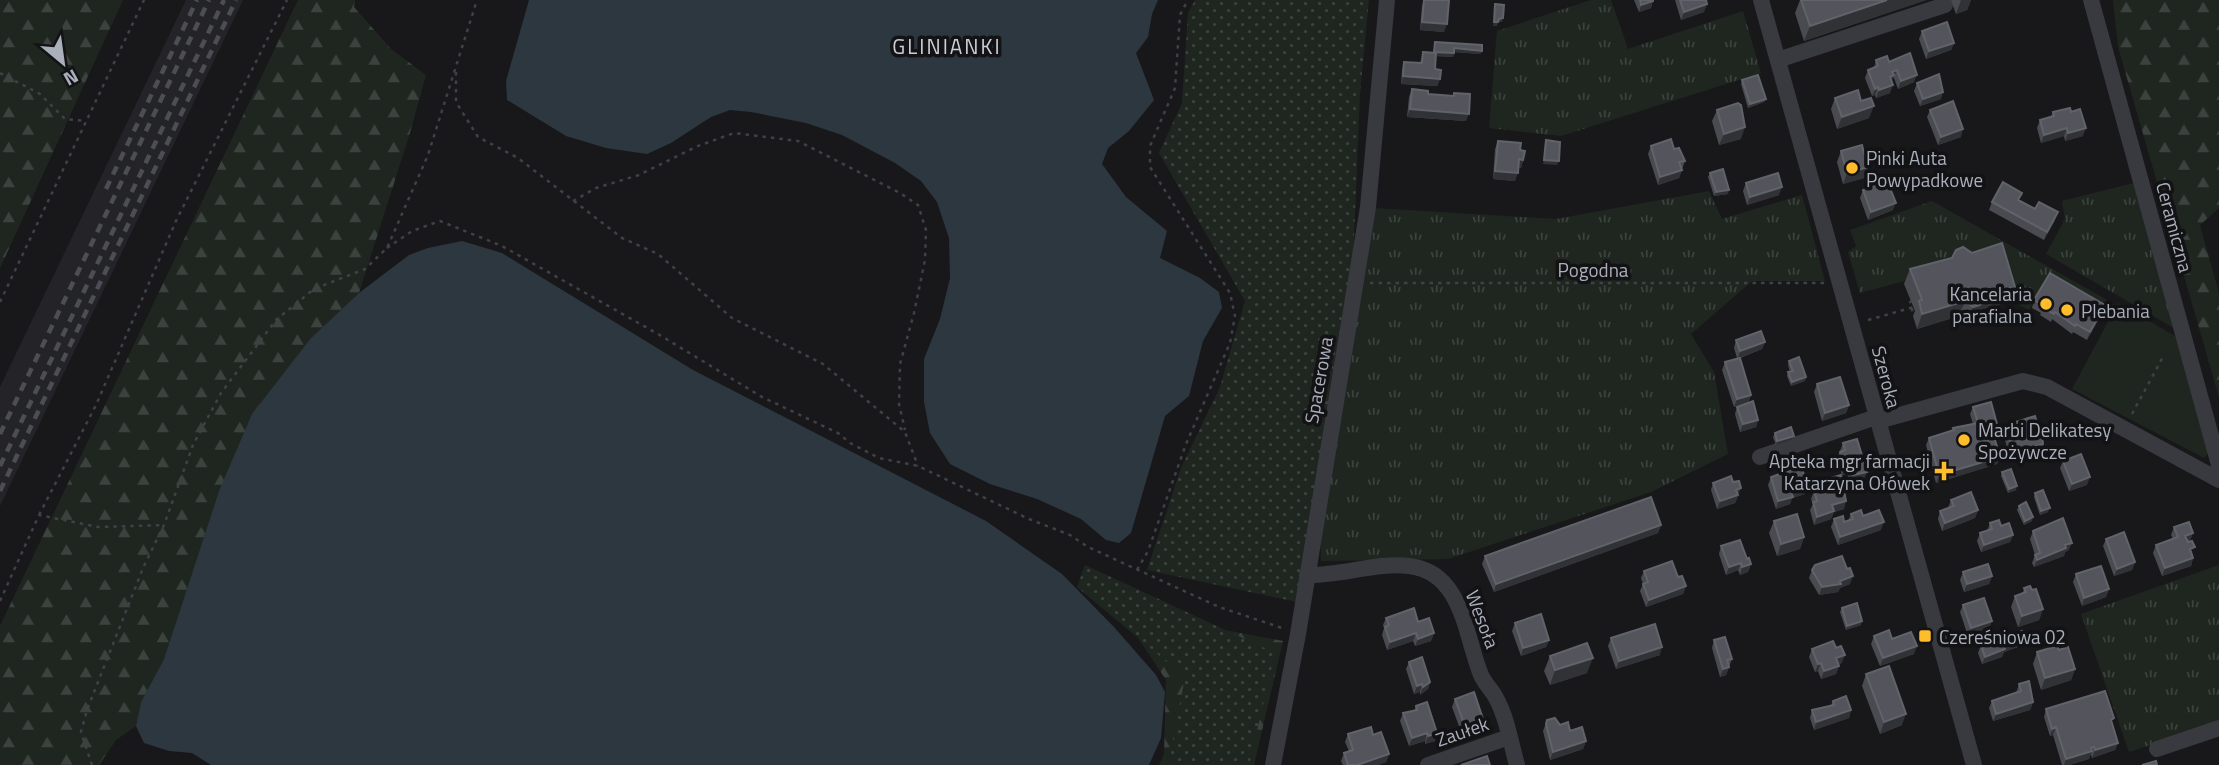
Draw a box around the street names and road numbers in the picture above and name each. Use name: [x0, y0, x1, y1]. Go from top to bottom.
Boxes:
street label: Ceramiczna: [2149, 179, 2201, 276]
street label: Pogodna: [1558, 255, 1629, 284]
street label: Spacerowa: [1296, 334, 1340, 426]
street label: Szeroka: [1865, 343, 1909, 412]
street label: Wesoła: [1459, 586, 1508, 653]
street label: Zaułek: [1432, 708, 1492, 754]

